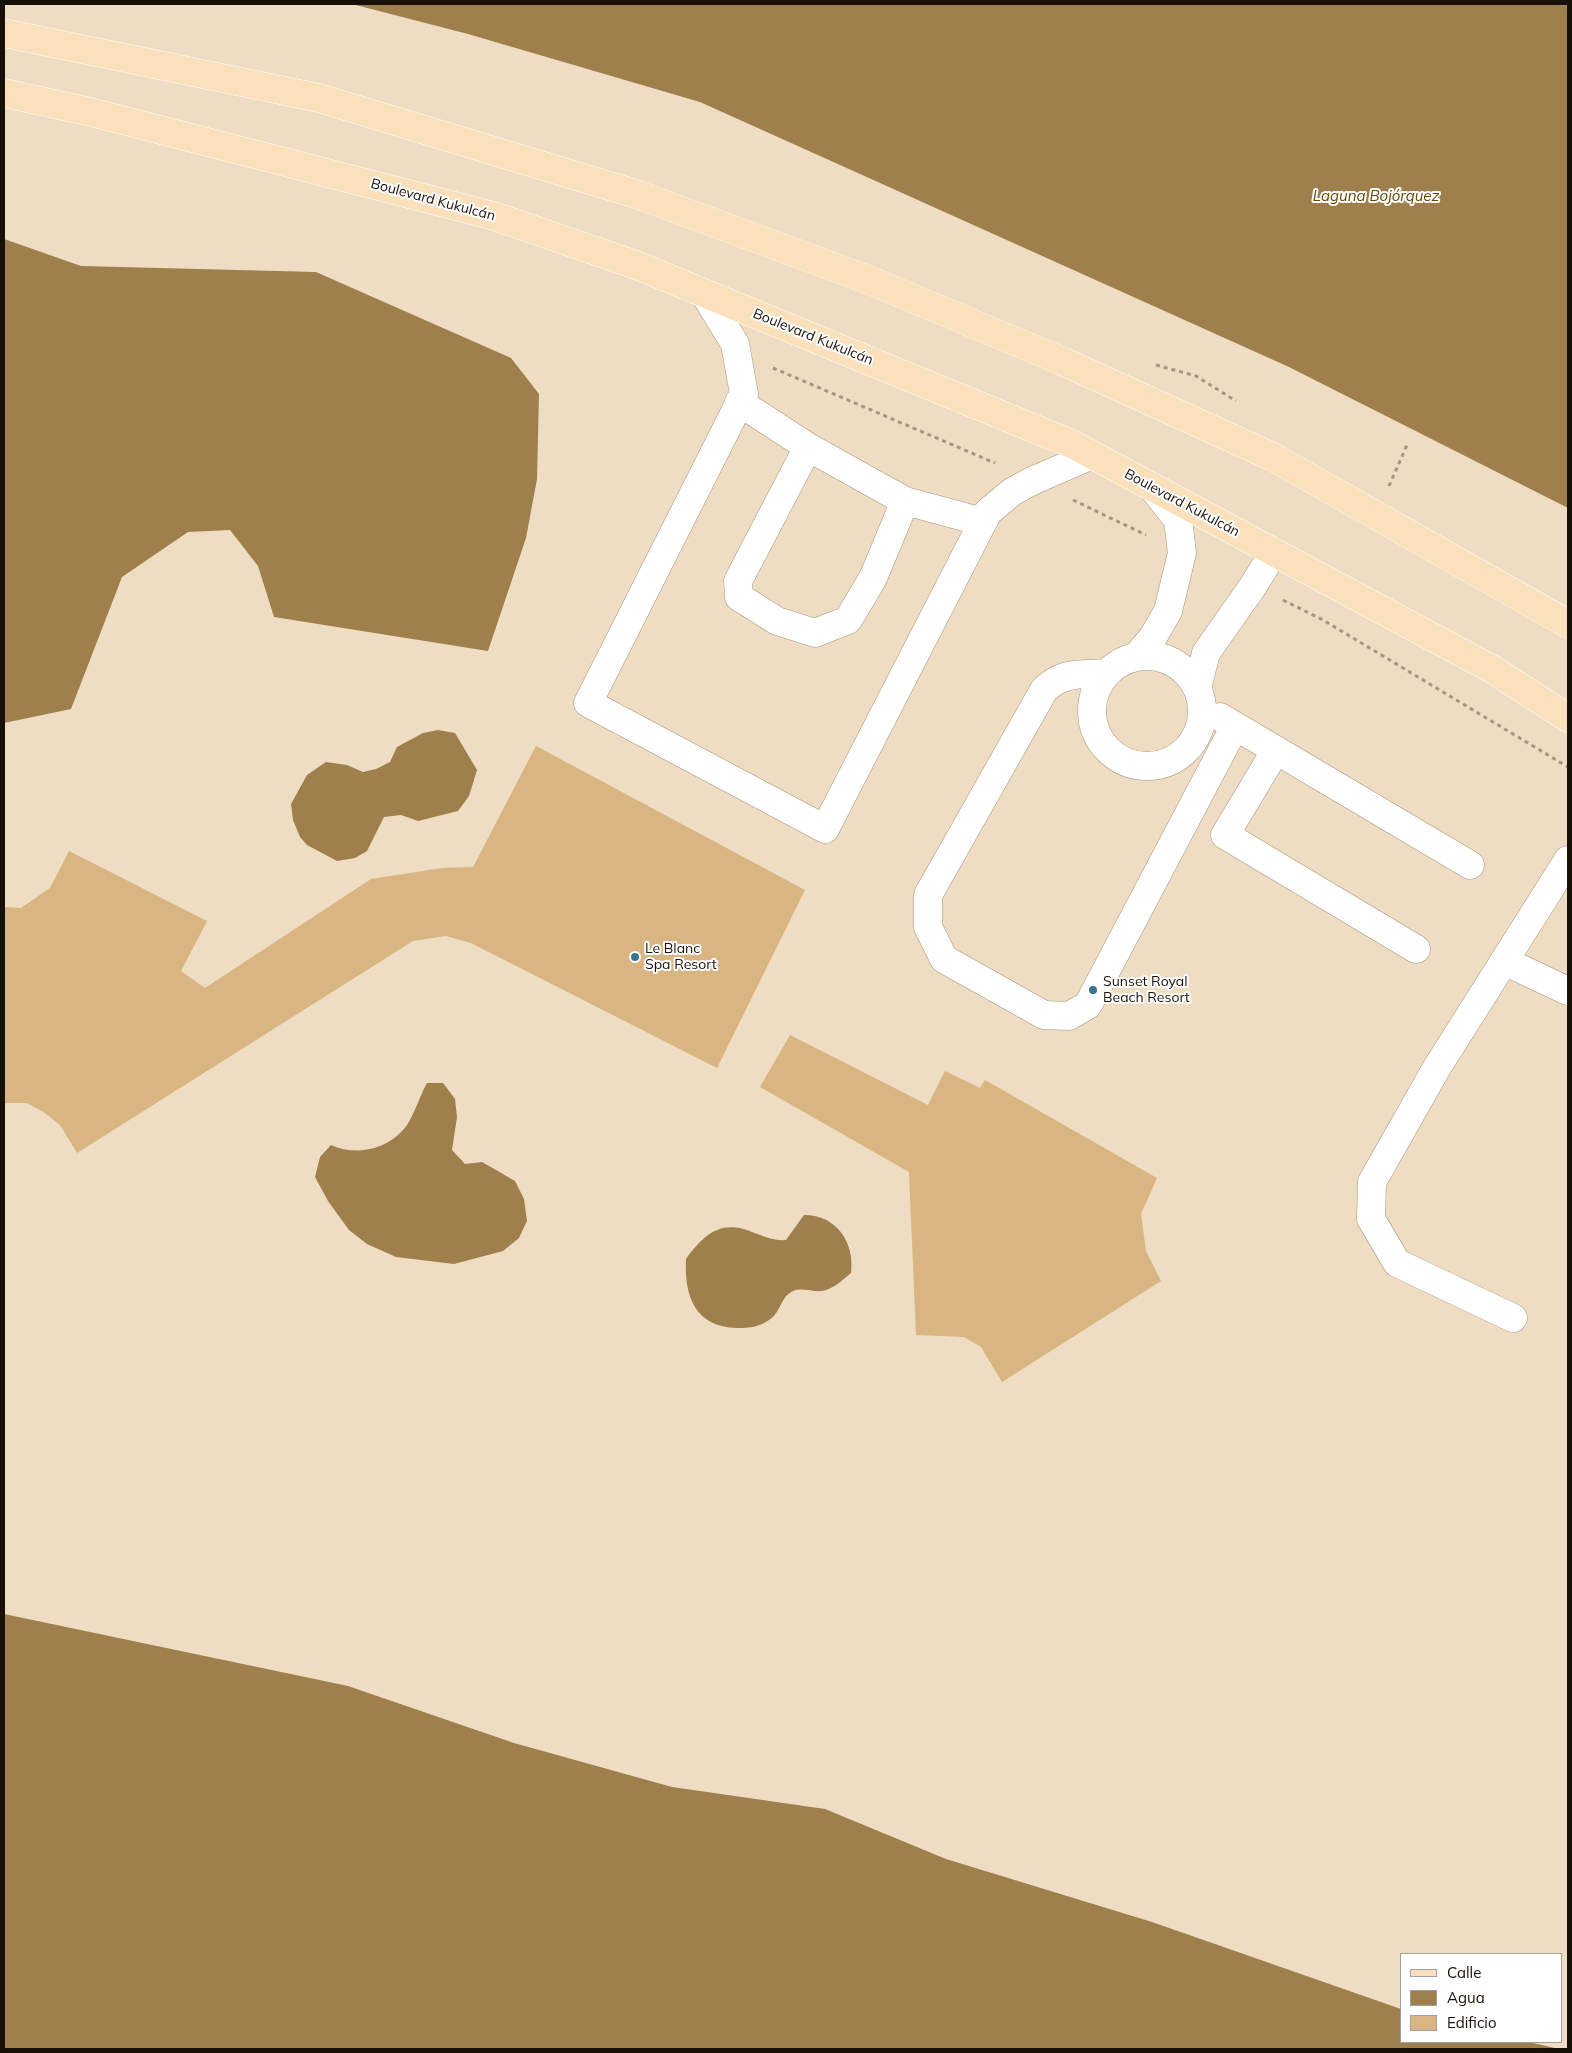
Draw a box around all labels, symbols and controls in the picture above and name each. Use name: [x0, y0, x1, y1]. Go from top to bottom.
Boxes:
street label: Boulevard Kukulcán: [369, 175, 497, 225]
water label: Laguna Bojórquez: [1313, 187, 1439, 205]
street label: Boulevard Kukulcán: [750, 305, 876, 369]
street label: Boulevard Kukulcán: [1121, 465, 1243, 541]
place label: Le Blanc Spa Resort: [645, 941, 717, 974]
marker: Le Blanc Spa Resort: [629, 951, 641, 963]
place label: Sunset Royal Beach Resort: [1103, 974, 1190, 1006]
marker: Sunset Royal Beach Resort: [1087, 984, 1099, 996]
legend: [1400, 1953, 1562, 2043]
text: Calle: [1447, 1963, 1481, 1982]
text: Agua: [1447, 1988, 1485, 2007]
text: Edificio: [1447, 2013, 1497, 2032]

